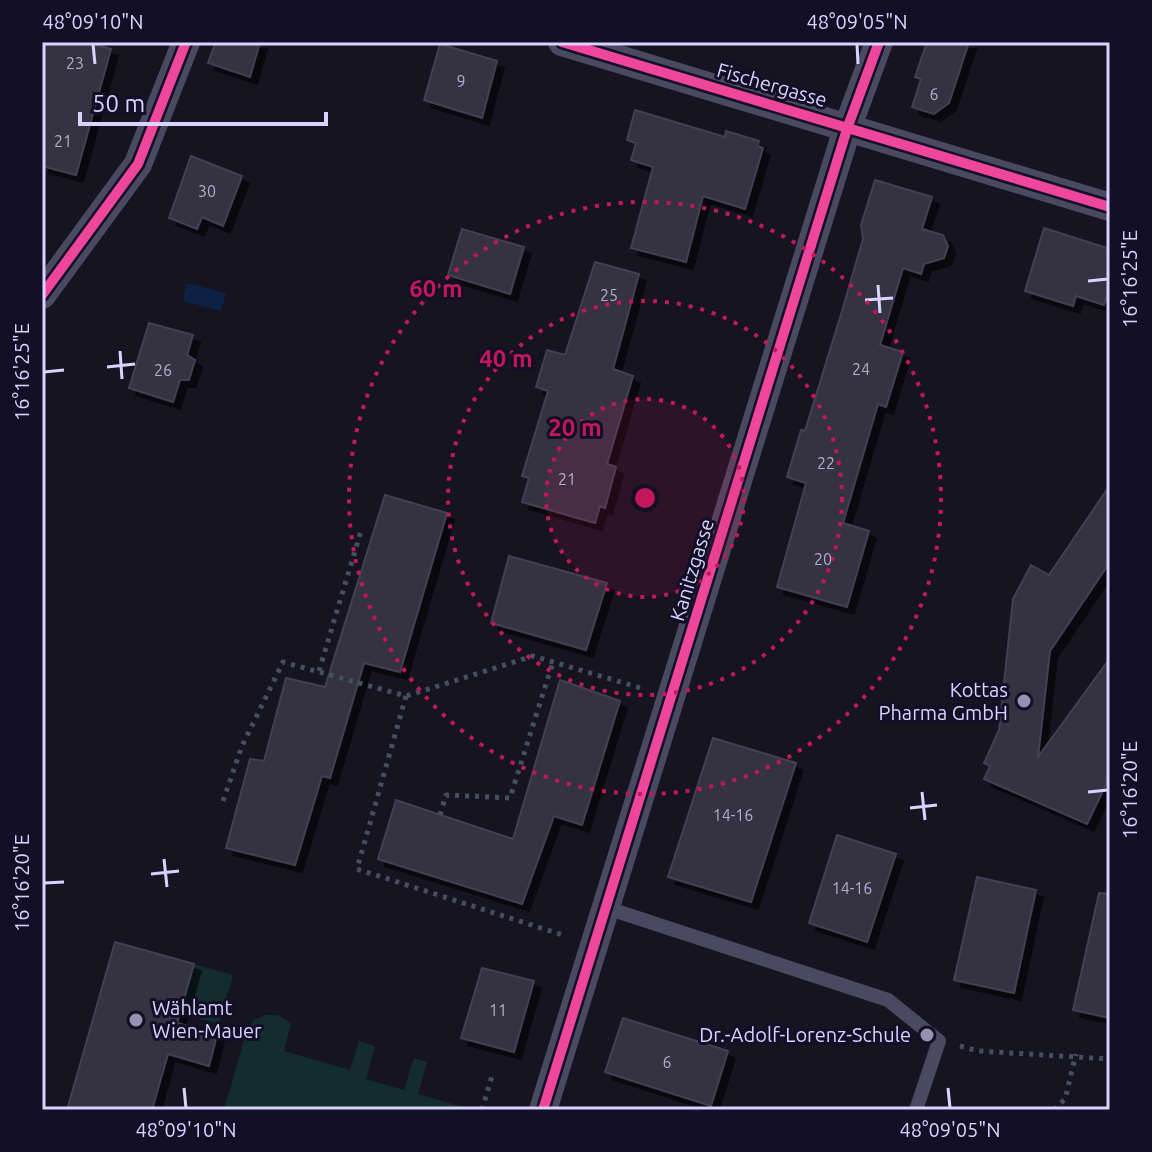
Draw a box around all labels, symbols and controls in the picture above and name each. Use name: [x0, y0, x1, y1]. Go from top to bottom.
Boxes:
text: 48°09'10"N: [42, 10, 144, 33]
text: 48°09'05"N: [806, 10, 908, 33]
house number: 23: [66, 54, 84, 72]
street label: Fischergasse: [714, 58, 830, 111]
house number: 9: [456, 72, 466, 90]
scale bar: [80, 76, 326, 126]
house number: 6: [929, 85, 939, 103]
text: 50 m: [92, 90, 145, 117]
house number: 21: [54, 132, 72, 150]
house number: 30: [198, 182, 216, 200]
text: 16°16'25"E: [1118, 230, 1141, 328]
text: 60 m: [409, 275, 463, 302]
house number: 25: [600, 286, 618, 304]
text: 16°16'25"E: [10, 323, 33, 421]
text: 40 m: [479, 345, 533, 372]
house number: 24: [852, 360, 870, 378]
house number: 26: [154, 361, 172, 379]
text: 20 m: [548, 414, 602, 441]
house number: 22: [817, 454, 835, 472]
house number: 21: [558, 470, 576, 488]
centre of rings: [631, 484, 659, 512]
street label: Kanitzgasse: [665, 516, 718, 624]
house number: 20: [814, 550, 832, 568]
place label: Kottas Pharma GmbH: [878, 678, 1008, 724]
marker: Kottas Pharma GmbH: [1015, 692, 1033, 710]
text: 16°16'20"E: [1118, 741, 1141, 839]
house number: 14-16: [713, 806, 753, 824]
text: 16°16'20"E: [10, 834, 33, 932]
house number: 14-16: [832, 879, 872, 897]
place label: Wählamt Wien-Mauer: [152, 996, 262, 1042]
house number: 11: [489, 1001, 507, 1019]
marker: Wählamt Wien-Mauer: [127, 1011, 145, 1029]
place label: Dr.-Adolf-Lorenz-Schule: [699, 1023, 911, 1046]
marker: Dr.-Adolf-Lorenz-Schule: [918, 1026, 936, 1044]
house number: 6: [662, 1053, 672, 1071]
text: 48°09'10"N: [135, 1118, 237, 1141]
text: 48°09'05"N: [899, 1118, 1001, 1141]

